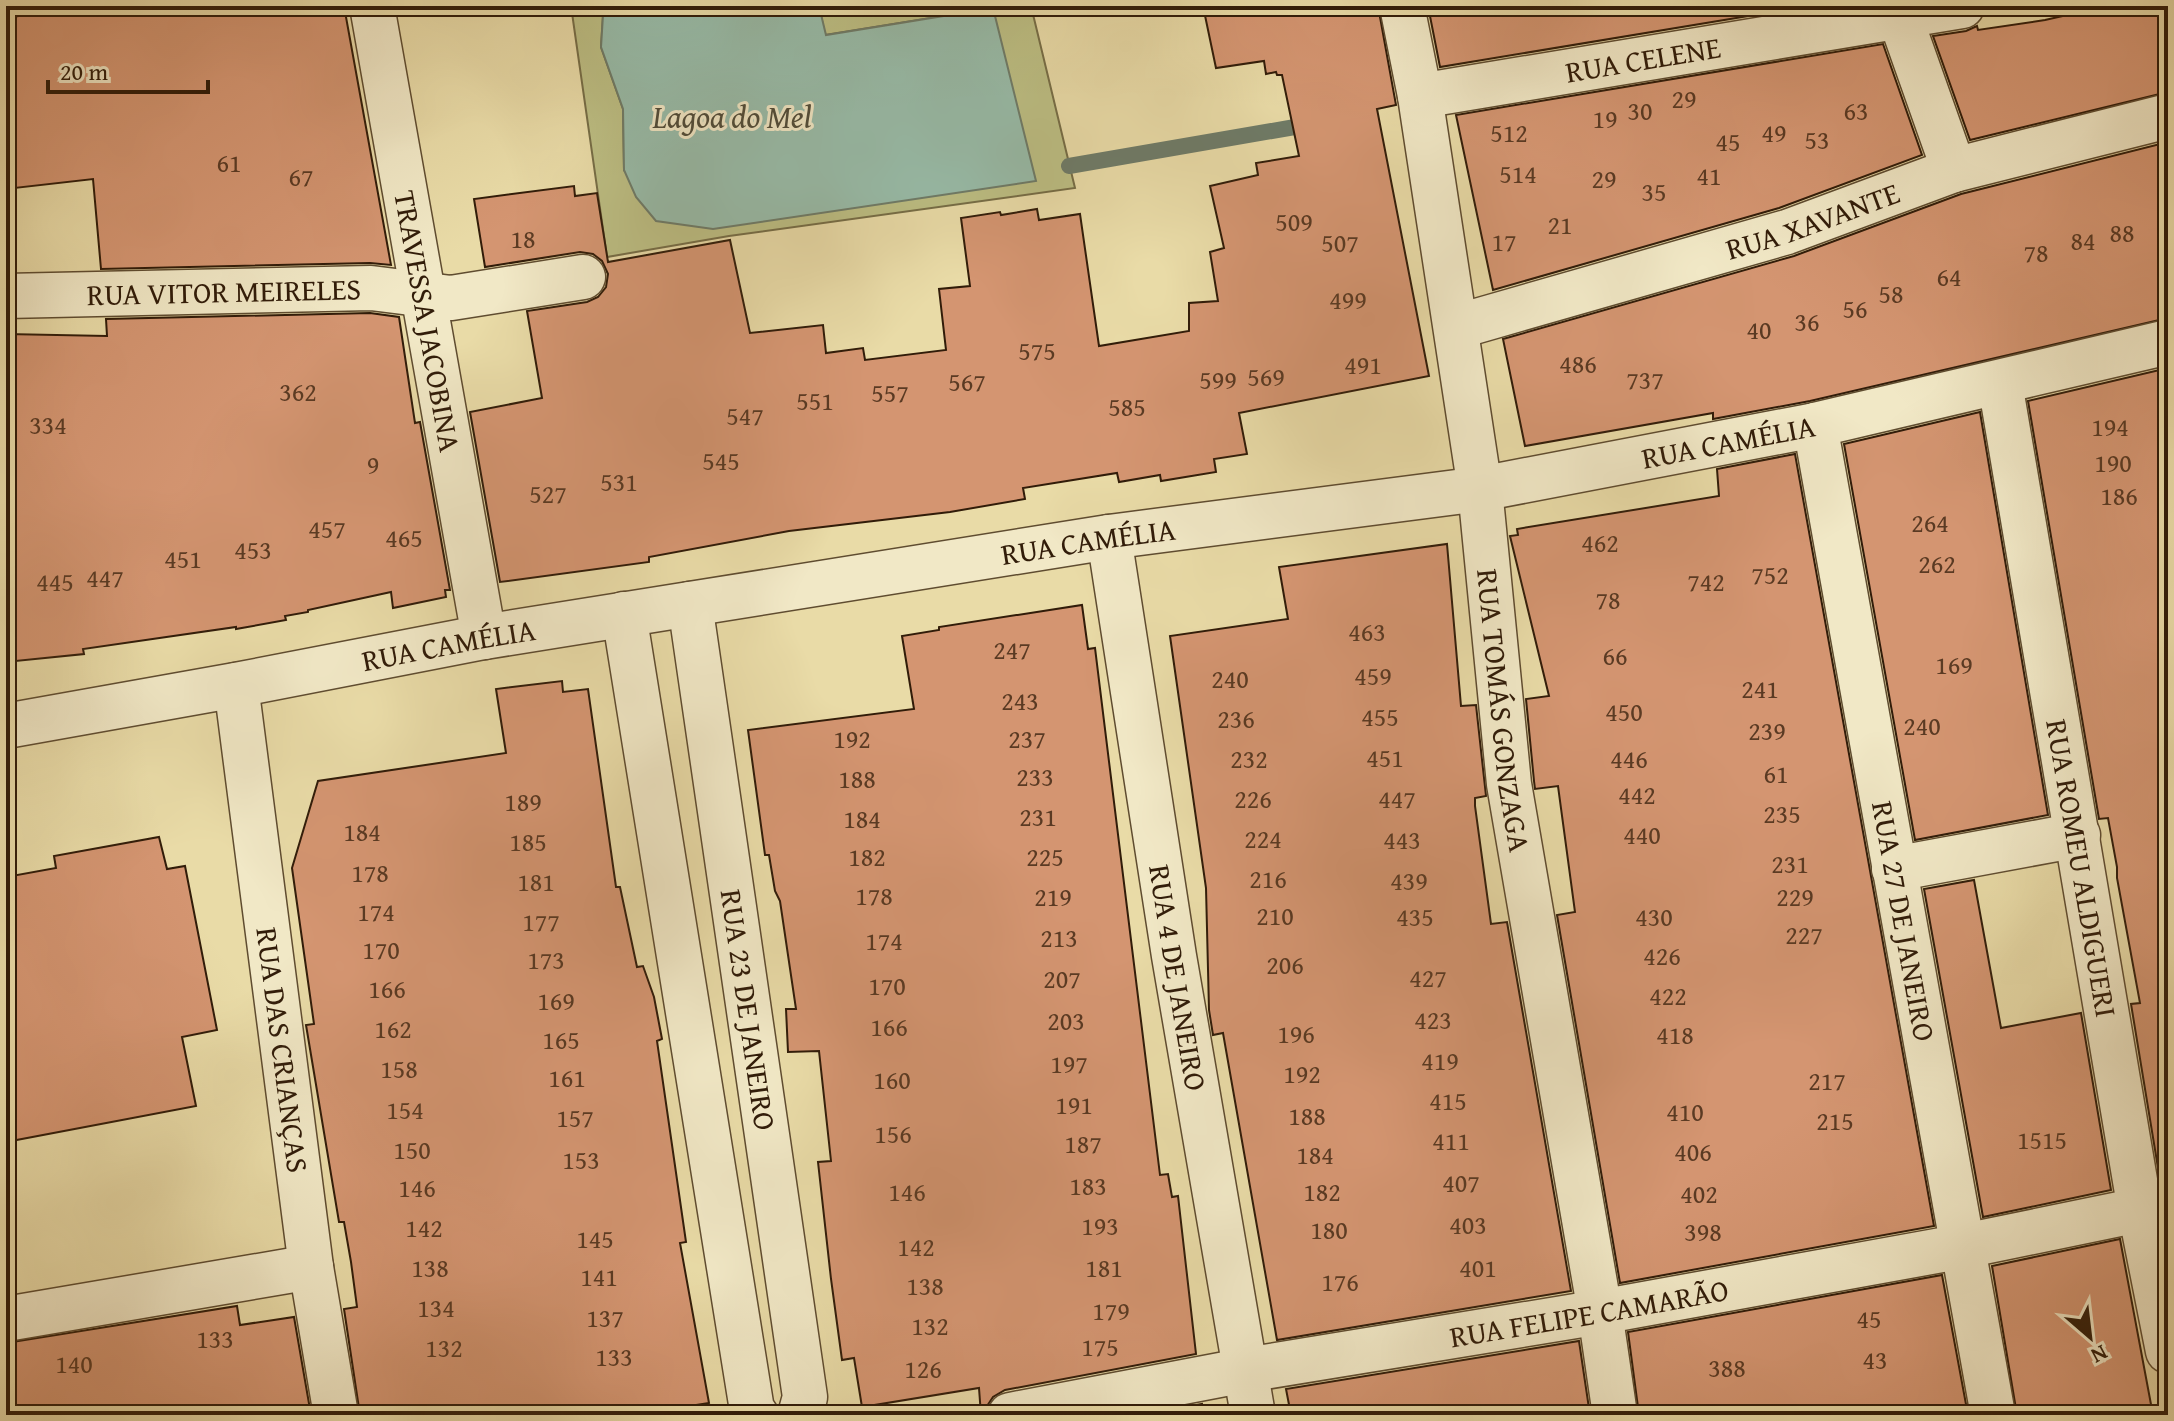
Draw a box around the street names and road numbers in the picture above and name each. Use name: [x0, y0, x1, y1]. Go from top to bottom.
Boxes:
street label: RUA CELENE: [1562, 24, 1724, 94]
street label: RUA XAVANTE: [1720, 170, 1906, 271]
street label: TRAVESSA JACOBINA: [383, 187, 473, 455]
street label: RUA VITOR MEIRELES: [86, 266, 361, 316]
street label: RUA CAMÉLIA: [1638, 403, 1819, 480]
street label: RUA CAMÉLIA: [998, 507, 1178, 576]
street label: RUA TOMÁS GONZAGA: [1466, 567, 1542, 855]
street label: RUA CAMÉLIA: [358, 607, 539, 682]
street label: RUA ROMEU ALDIGUERI: [2035, 716, 2129, 1020]
street label: RUA 27 DE JANEIRO: [1861, 797, 1947, 1045]
street label: RUA 4 DE JANEIRO: [1138, 861, 1219, 1094]
street label: RUA 23 DE JANEIRO: [710, 886, 788, 1133]
street label: RUA DAS CRIANÇAS: [245, 925, 321, 1175]
street label: RUA FELIPE CAMARÃO: [1446, 1267, 1732, 1358]

